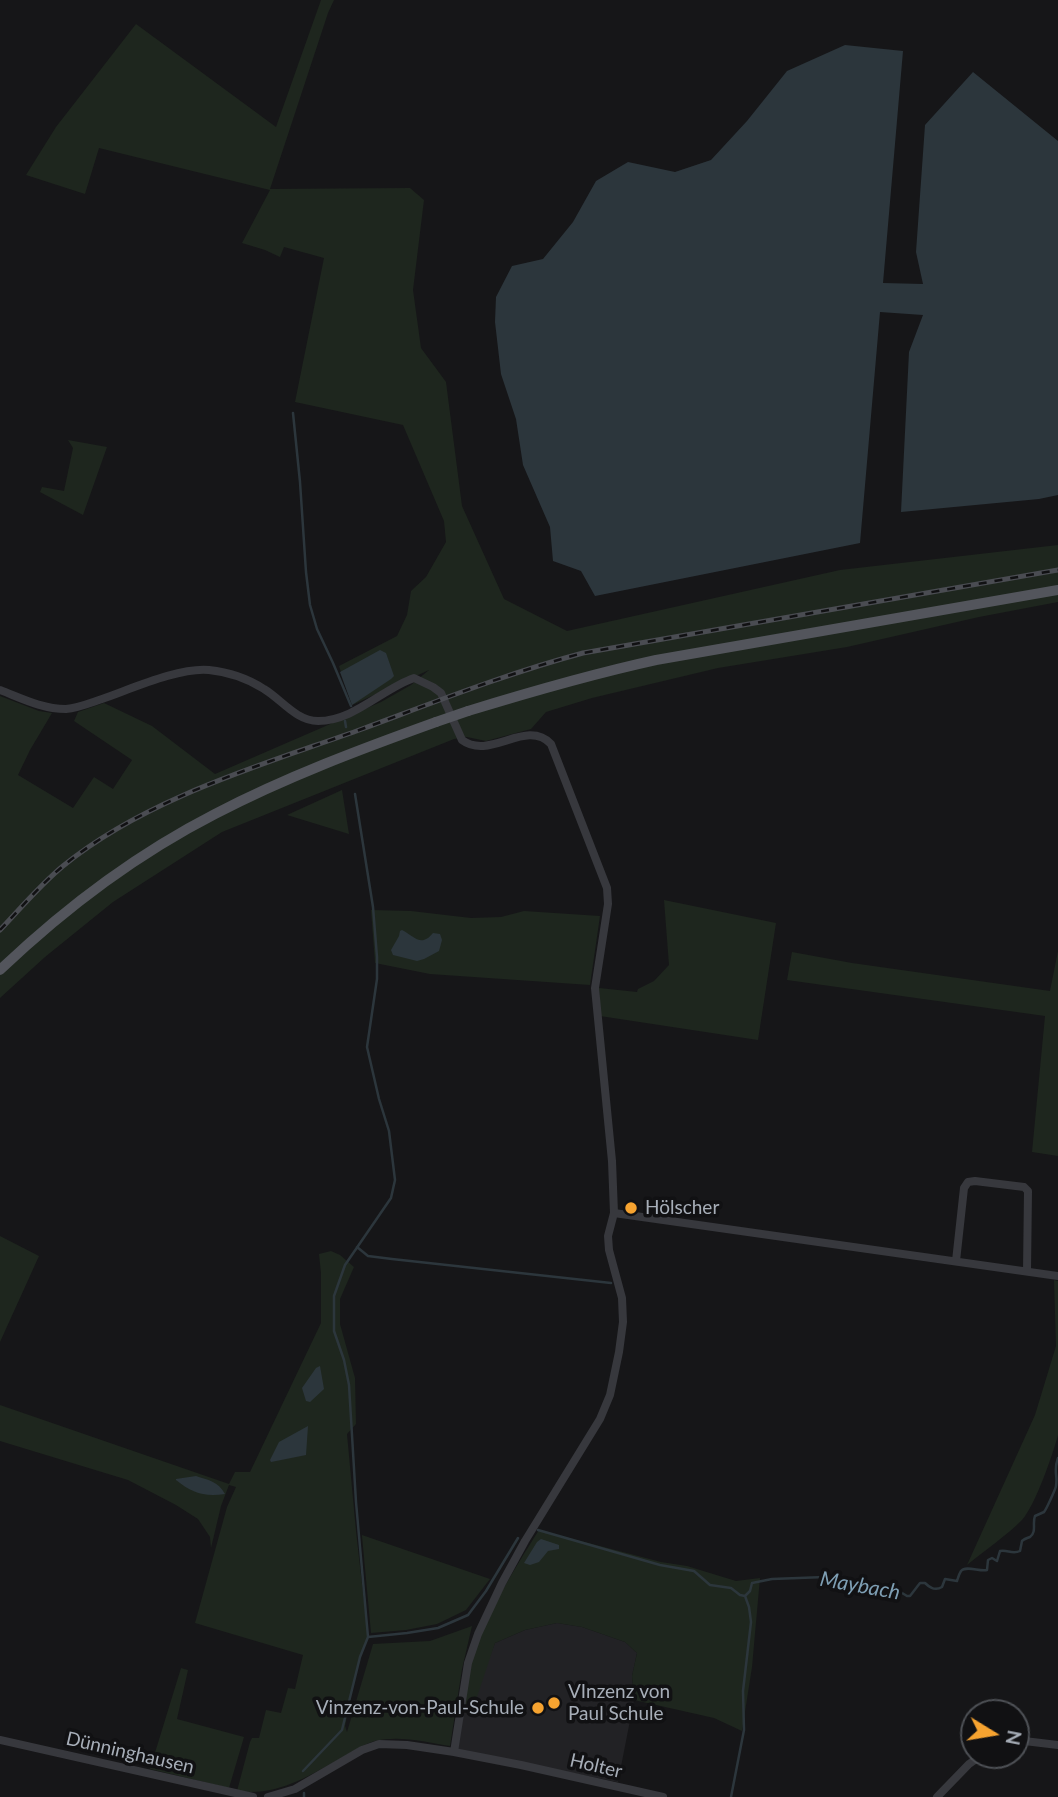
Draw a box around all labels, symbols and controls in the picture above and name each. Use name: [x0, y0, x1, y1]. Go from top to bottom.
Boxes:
place label: Hölscher: [645, 1197, 719, 1219]
marker: Hölscher: [623, 1200, 639, 1216]
water label: Maybach: [818, 1567, 902, 1605]
place label: VInzenz von Paul Schule: [568, 1681, 670, 1725]
marker: VInzenz von Paul Schule: [546, 1695, 562, 1711]
place label: Vinzenz-von-Paul-Schule: [316, 1697, 524, 1719]
north arrow: [960, 1699, 1030, 1769]
marker: Vinzenz-von-Paul-Schule: [530, 1700, 546, 1716]
street label: Dünninghausen: [64, 1727, 196, 1779]
text: N: [1001, 1728, 1027, 1747]
street label: Holter: [568, 1749, 624, 1783]

